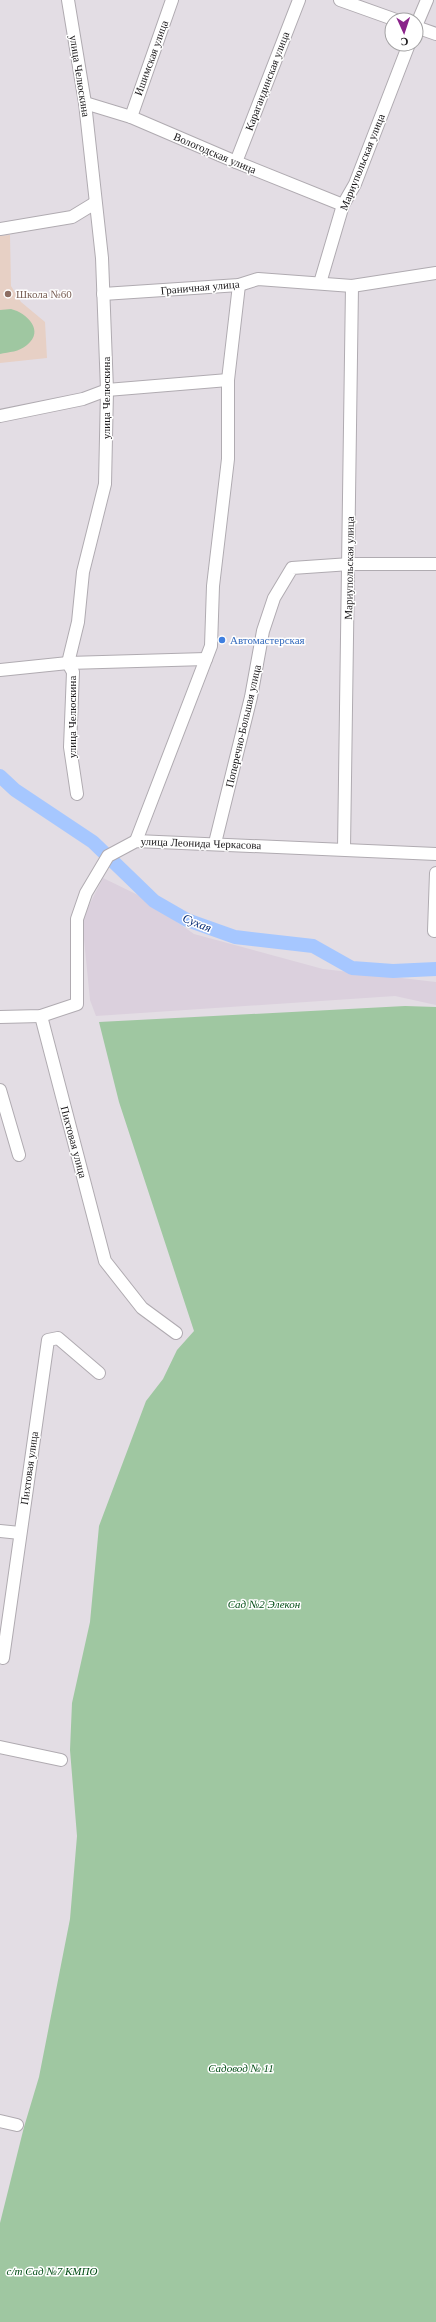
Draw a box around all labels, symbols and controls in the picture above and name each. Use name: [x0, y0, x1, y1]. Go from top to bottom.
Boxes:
north arrow: [384, 12, 424, 52]
street label: Ишимская улица: [132, 19, 170, 97]
street label: Карагандинская улица: [243, 30, 291, 132]
street label: улица Челюскина: [68, 34, 92, 118]
text: С: [400, 36, 409, 48]
street label: Мариупольская улица: [337, 112, 387, 212]
street label: Вологодская улица: [172, 130, 258, 176]
street label: Граничная улица: [160, 278, 240, 296]
place label: Школа №60: [16, 288, 72, 300]
marker: Школа №60: [3, 289, 13, 299]
street label: улица Челюскина: [100, 357, 112, 439]
street label: Мариупольская улица: [342, 516, 356, 620]
place label: Автомастерская: [230, 634, 305, 646]
marker: Автомастерская: [217, 635, 227, 645]
street label: Поперечно-Большая улица: [223, 663, 263, 788]
street label: улица Челюскина: [66, 676, 78, 758]
street label: улица Леонида Черкасова: [141, 835, 262, 851]
water label: Сухая: [181, 911, 214, 935]
street label: Пихтовая улица: [59, 1105, 89, 1179]
street label: Пихтовая улица: [18, 1430, 40, 1506]
park label: Сад №2 Элекон: [228, 1598, 301, 1610]
park label: Садовод № 11: [208, 2062, 274, 2074]
park label: с/т Сад №7 КМПО: [7, 2265, 97, 2277]

